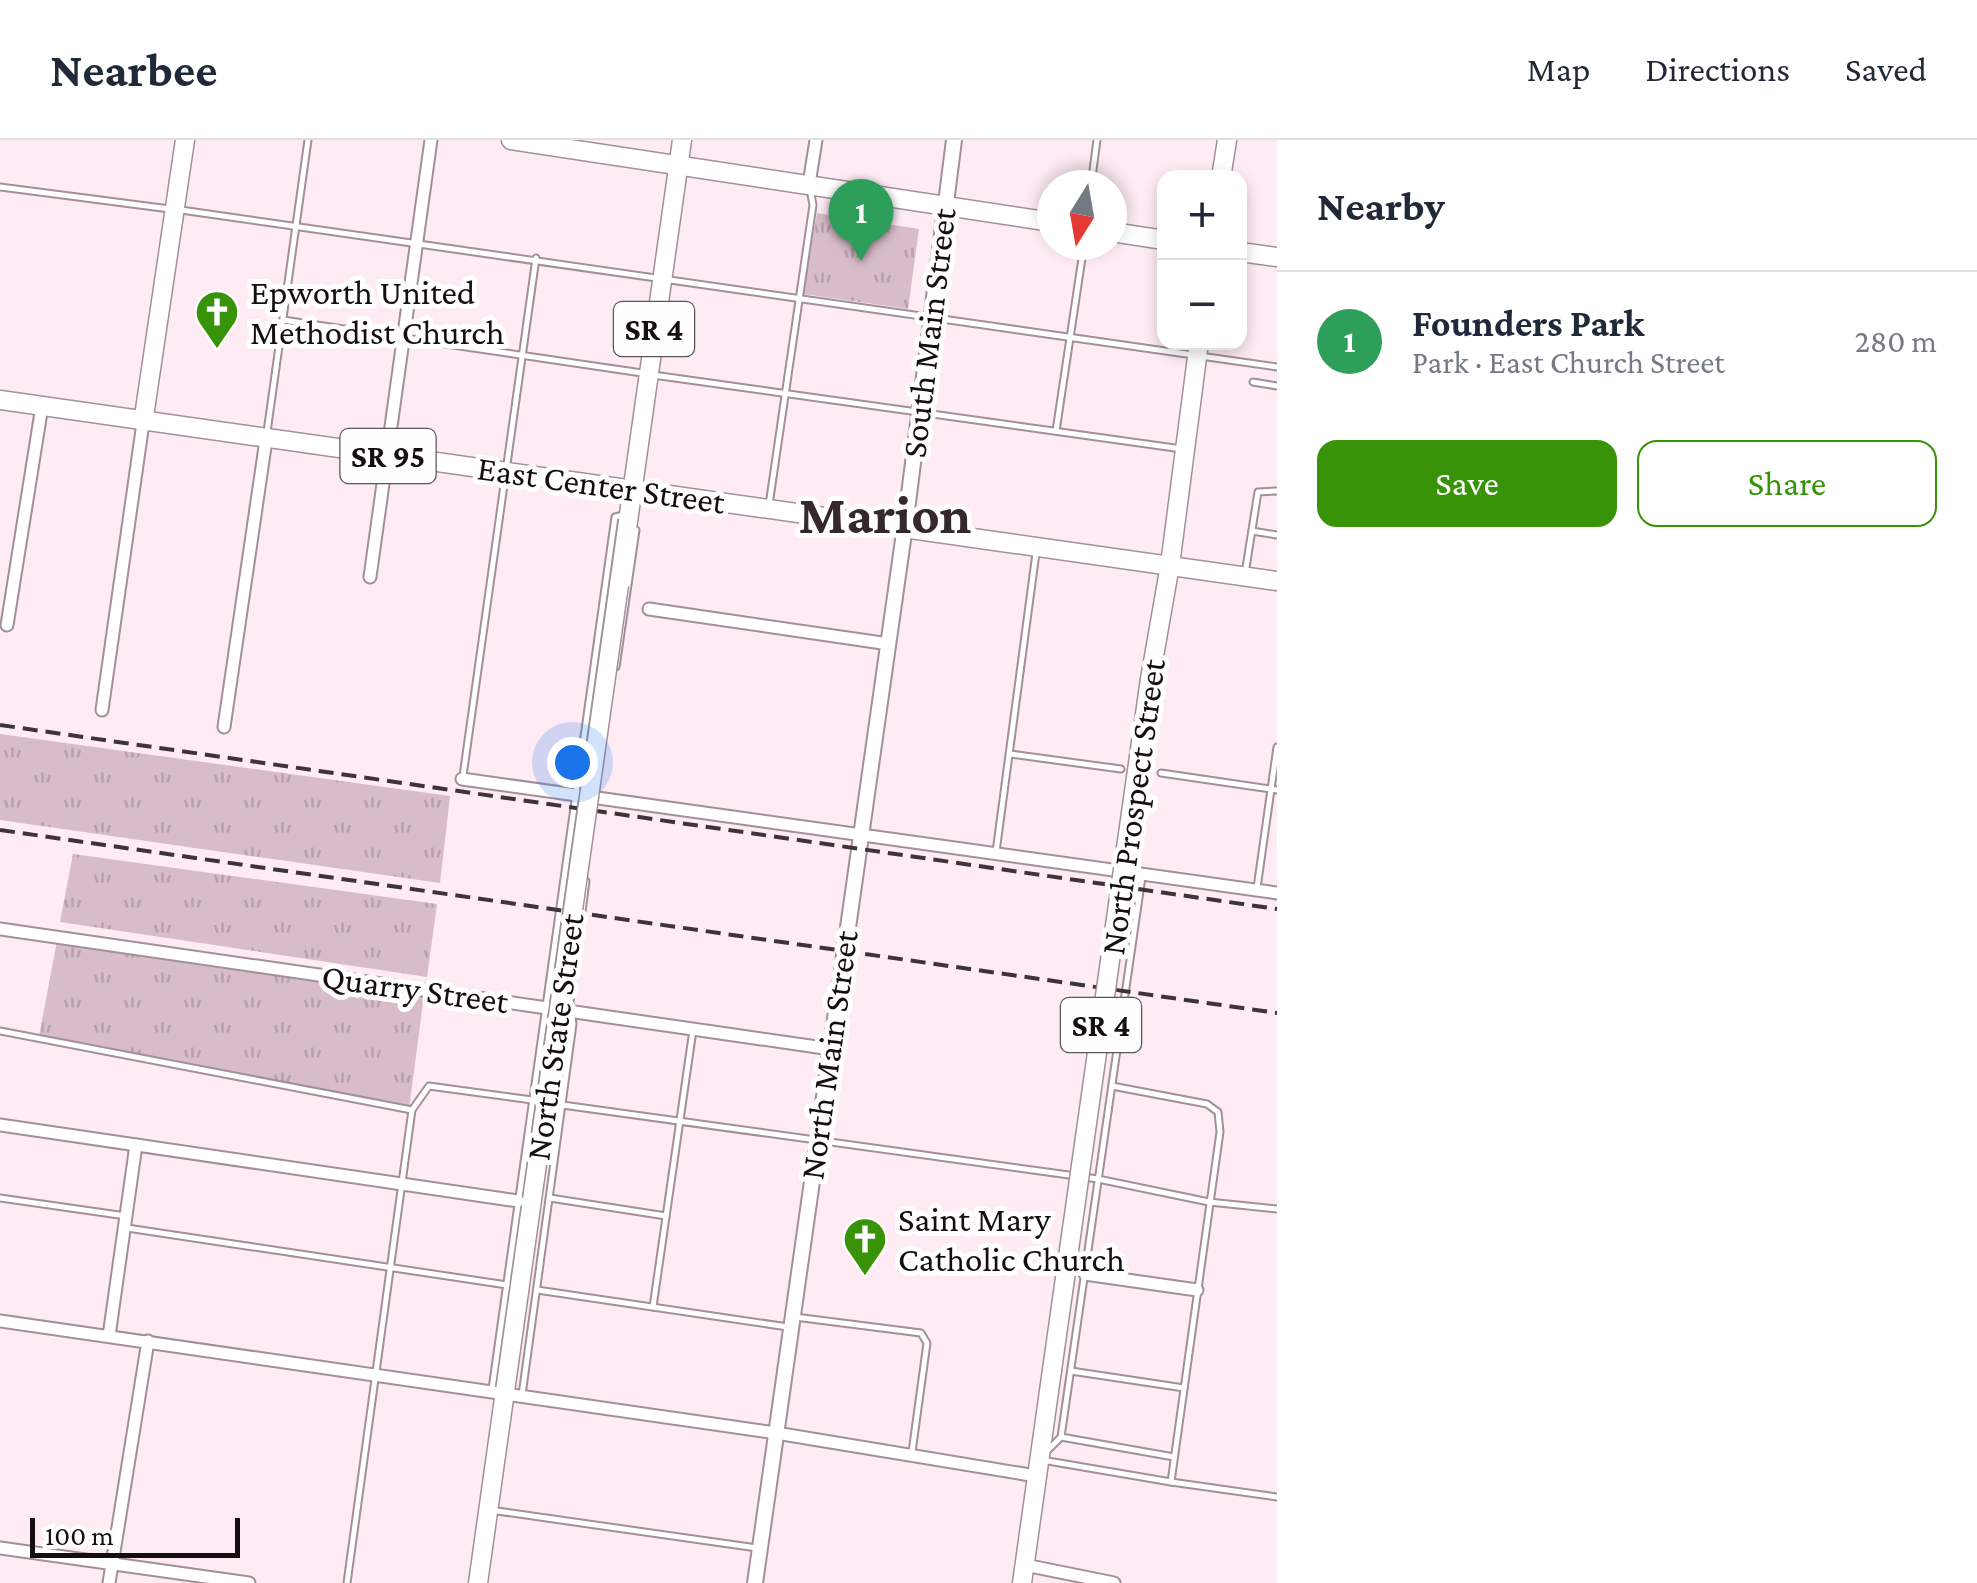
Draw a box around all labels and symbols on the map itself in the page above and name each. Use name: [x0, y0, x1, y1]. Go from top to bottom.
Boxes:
north arrow: [1037, 170, 1127, 260]
pin: 1: [828, 178, 894, 261]
street label: South Main Street: [894, 206, 964, 460]
place label: Epworth United Methodist Church: [250, 273, 505, 352]
church icon: Epworth United Methodist Church: [194, 289, 240, 350]
road number: SR 4: [614, 302, 694, 356]
road number: SR 95: [340, 429, 436, 483]
street label: East Center Street: [475, 448, 728, 522]
district label: Marion: [799, 484, 971, 545]
street label: North Prospect Street: [1093, 656, 1173, 957]
your location: [547, 737, 598, 788]
street label: North State Street: [518, 911, 592, 1163]
street label: North Main Street: [792, 927, 866, 1182]
street label: Quarry Street: [319, 957, 511, 1021]
road number: SR 4: [1061, 998, 1141, 1052]
place label: Saint Mary Catholic Church: [898, 1200, 1125, 1279]
church icon: Saint Mary Catholic Church: [842, 1216, 888, 1277]
scale bar: [30, 1513, 240, 1558]

